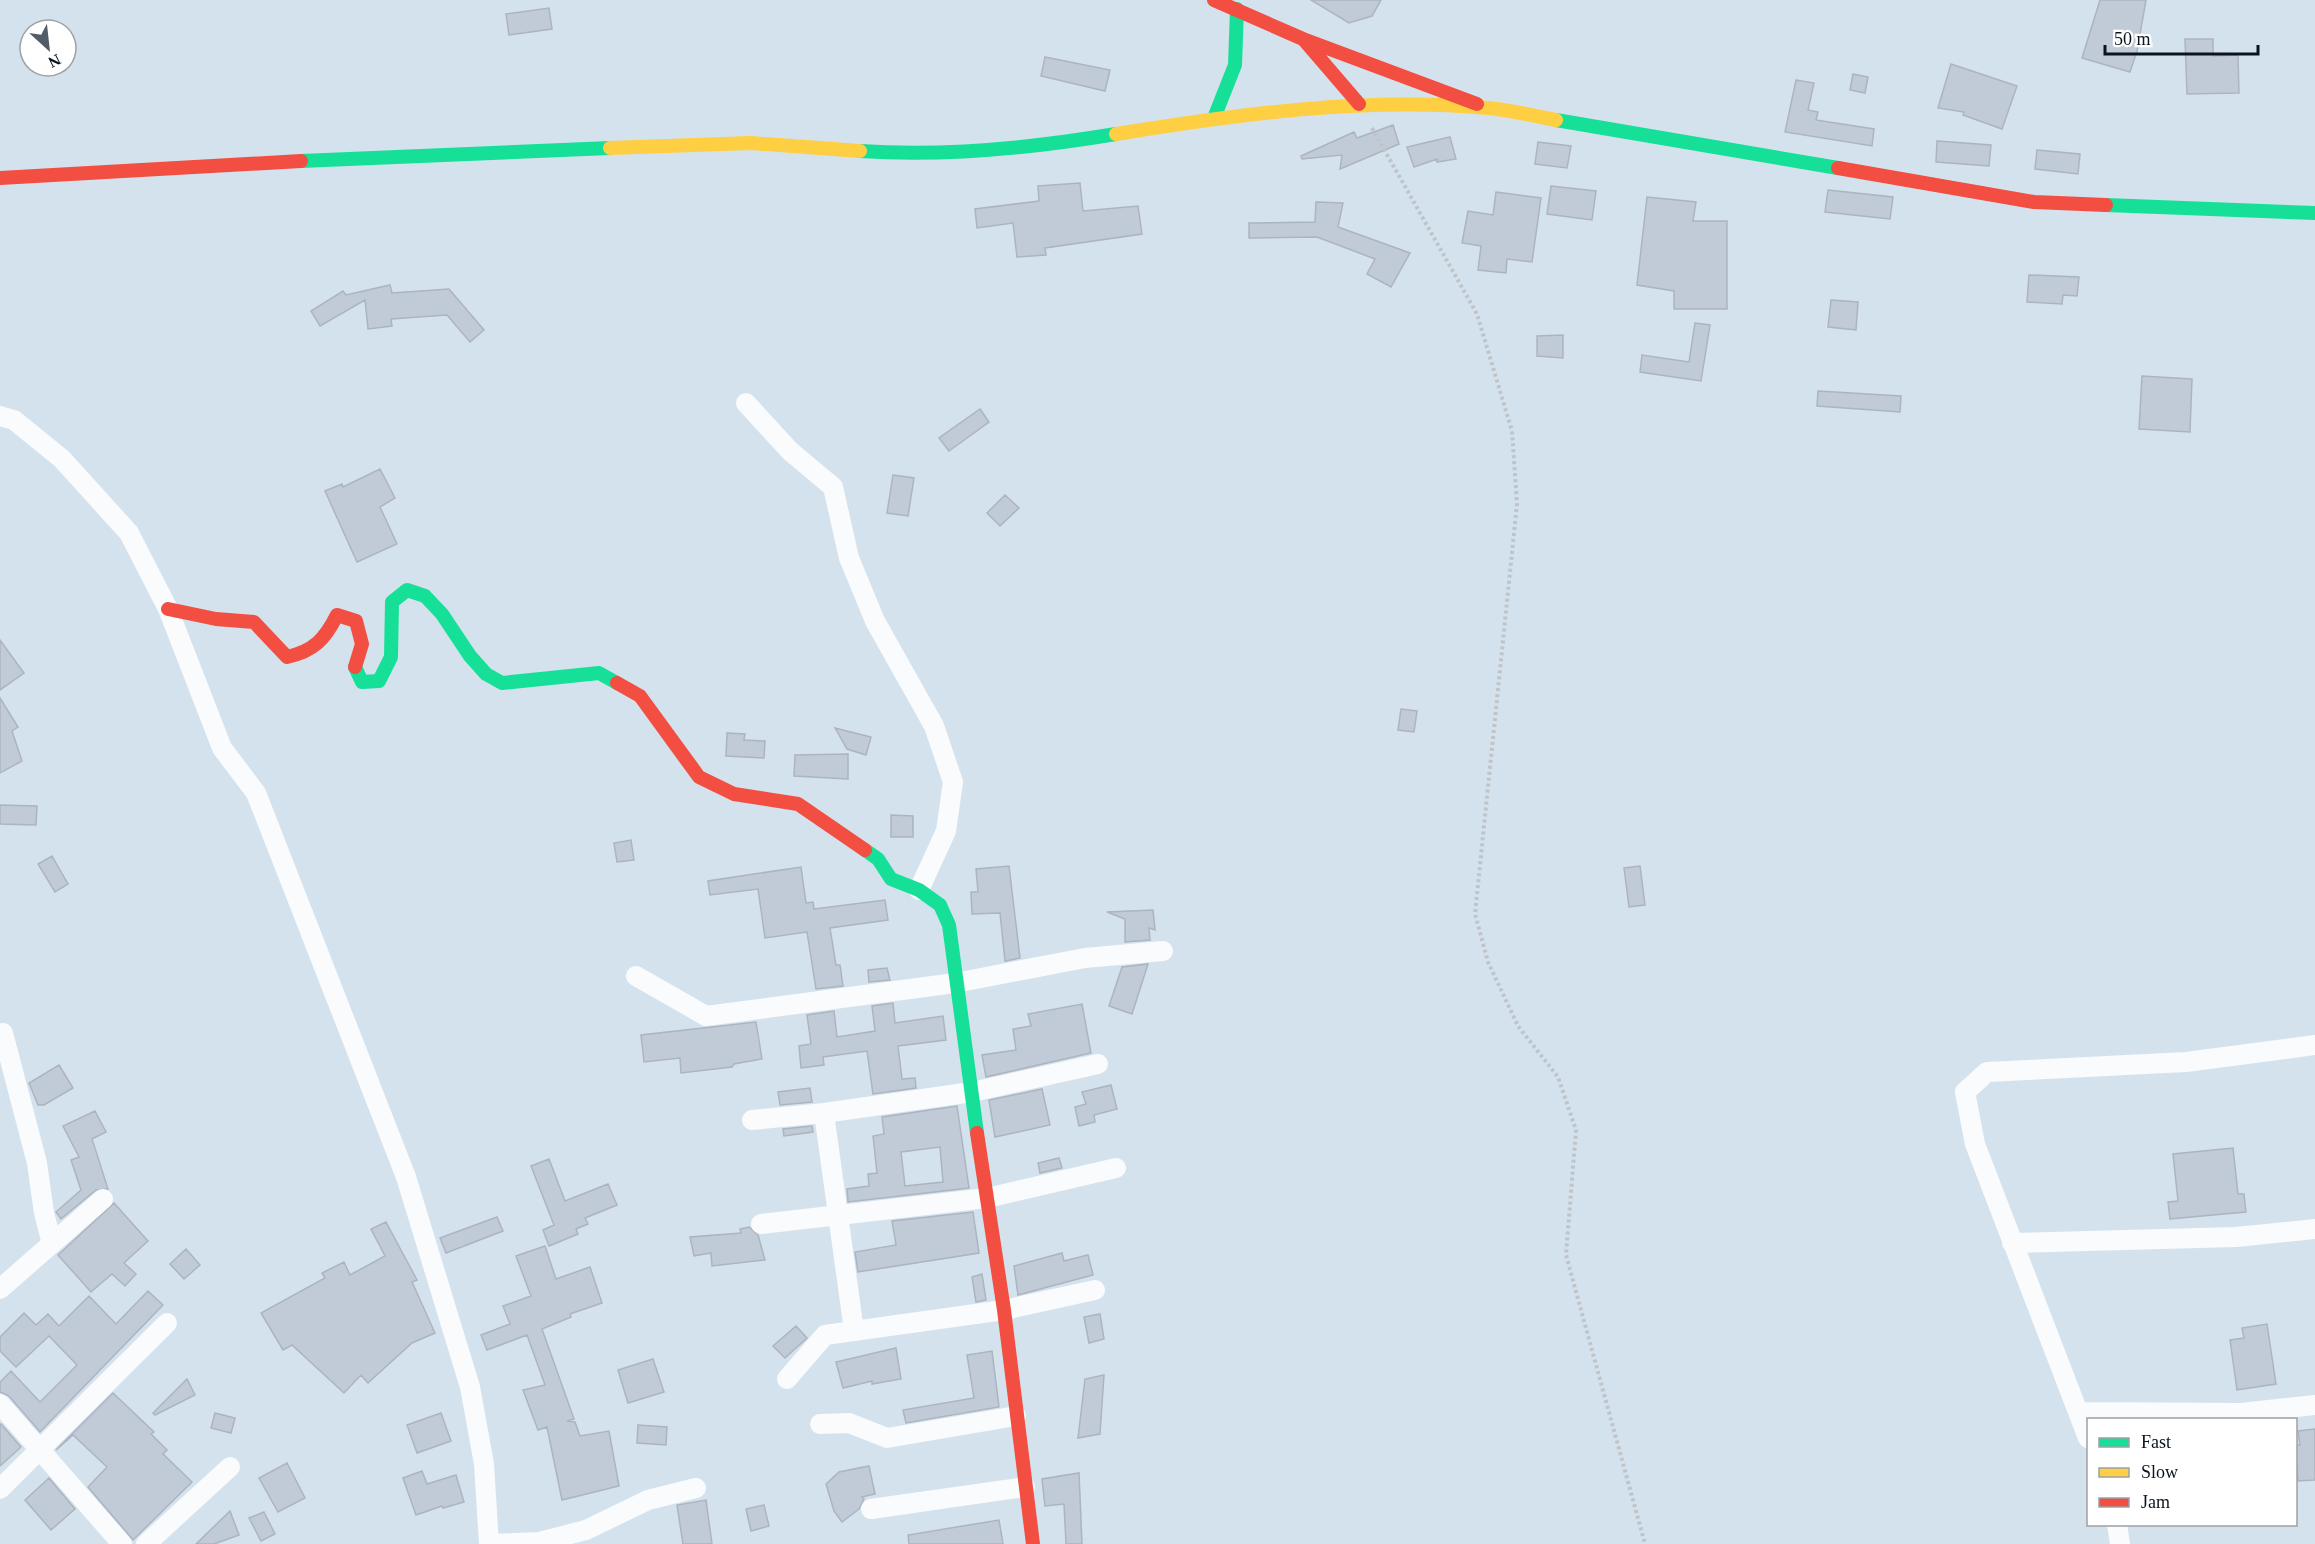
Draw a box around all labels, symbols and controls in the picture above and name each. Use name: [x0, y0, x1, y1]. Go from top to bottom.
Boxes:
north arrow: [18, 18, 78, 78]
scale bar: [2105, 18, 2258, 56]
text: 50 m: [2114, 29, 2151, 49]
text: N: [45, 51, 64, 71]
legend: [2087, 1418, 2297, 1526]
text: Fast: [2141, 1432, 2171, 1452]
text: Slow: [2141, 1462, 2178, 1482]
text: Jam: [2141, 1492, 2170, 1512]

